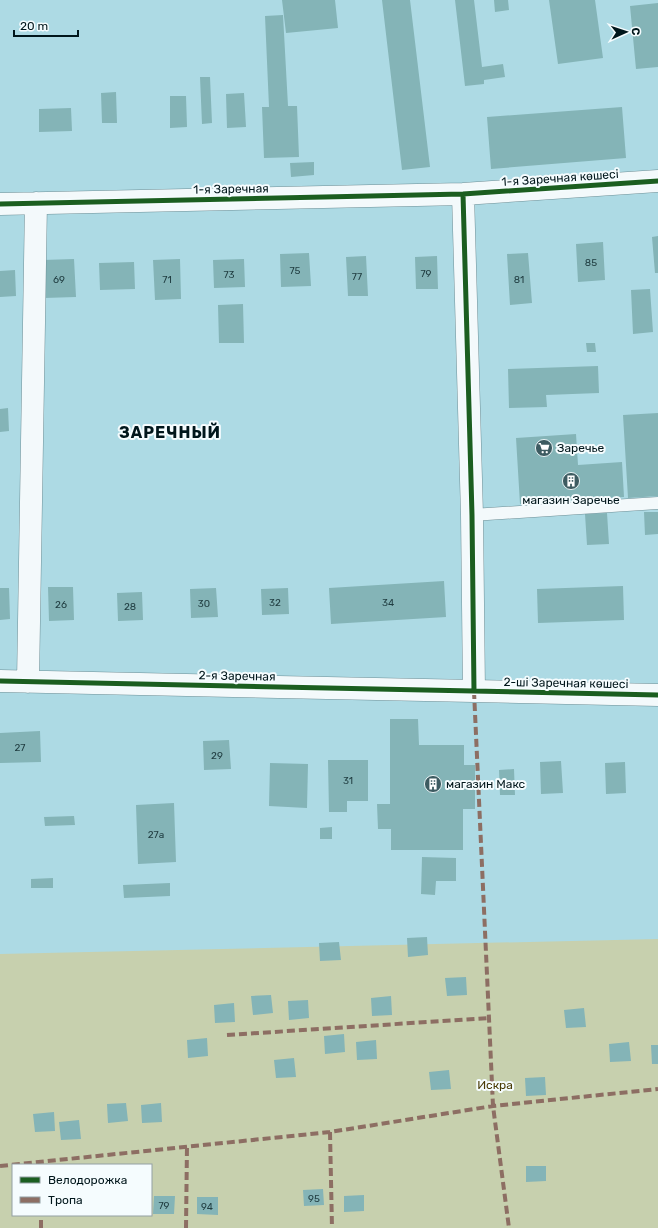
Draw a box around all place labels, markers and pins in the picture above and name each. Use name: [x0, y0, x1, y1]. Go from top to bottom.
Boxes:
supermarket icon: Заречье: [534, 438, 554, 458]
place label: Заречье: [557, 441, 605, 455]
building icon: магазин Заречье: [561, 471, 581, 491]
place label: магазин Заречье: [522, 493, 620, 507]
building icon: магазин Макс: [423, 774, 443, 794]
place label: магазин Макс: [446, 777, 526, 791]

